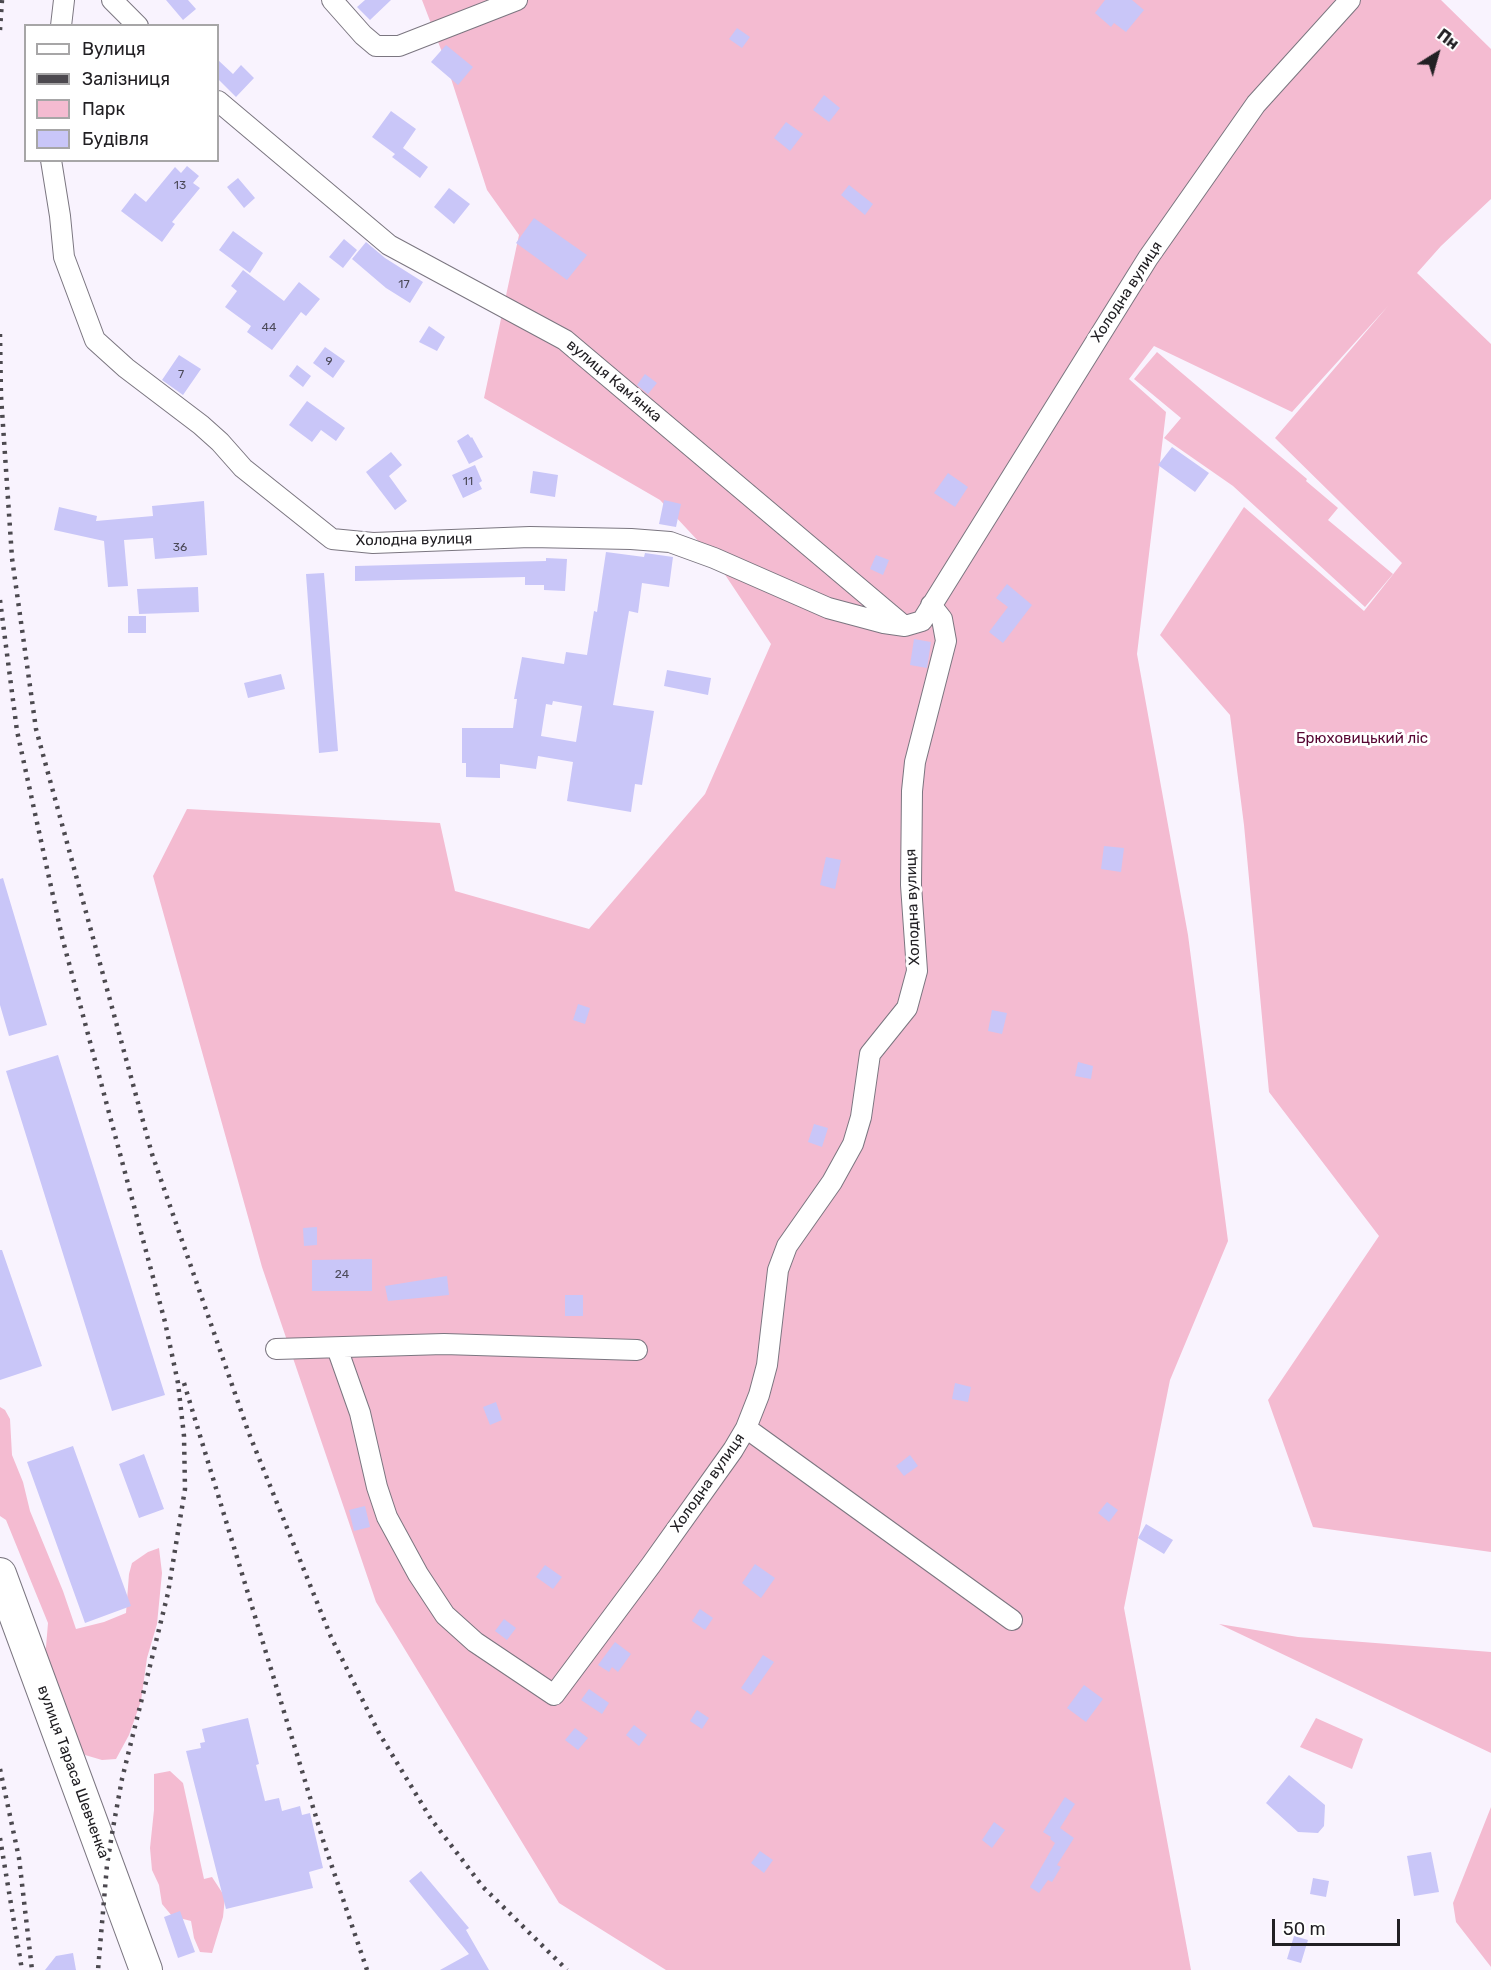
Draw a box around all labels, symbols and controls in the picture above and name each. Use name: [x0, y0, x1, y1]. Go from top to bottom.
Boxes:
legend: [24, 24, 219, 162]
north arrow: [1407, 24, 1467, 84]
text: Пн: [1434, 25, 1463, 53]
text: Вулиця: [82, 38, 146, 60]
text: Залізниця: [82, 68, 170, 90]
text: Парк: [82, 98, 125, 120]
text: Будівля: [82, 128, 149, 150]
house number: 13: [174, 179, 186, 193]
street label: Холодна вулиця: [1088, 238, 1166, 346]
house number: 17: [398, 278, 410, 292]
house number: 44: [262, 321, 276, 335]
street label: вулиця Камʼянка: [563, 336, 665, 426]
house number: 9: [325, 355, 333, 369]
house number: 7: [178, 368, 184, 382]
house number: 11: [463, 475, 473, 489]
street label: Холодна вулиця: [355, 530, 473, 550]
house number: 36: [173, 541, 187, 555]
park label: Брюховицький ліс: [1296, 730, 1428, 748]
street label: Холодна вулиця: [902, 848, 924, 966]
house number: 24: [335, 1268, 349, 1282]
street label: Холодна вулиця: [667, 1430, 749, 1536]
street label: вулиця Тараса Шевченка: [33, 1683, 113, 1861]
scale bar: [1275, 1907, 1402, 1945]
text: 50 m: [1283, 1918, 1326, 1940]

